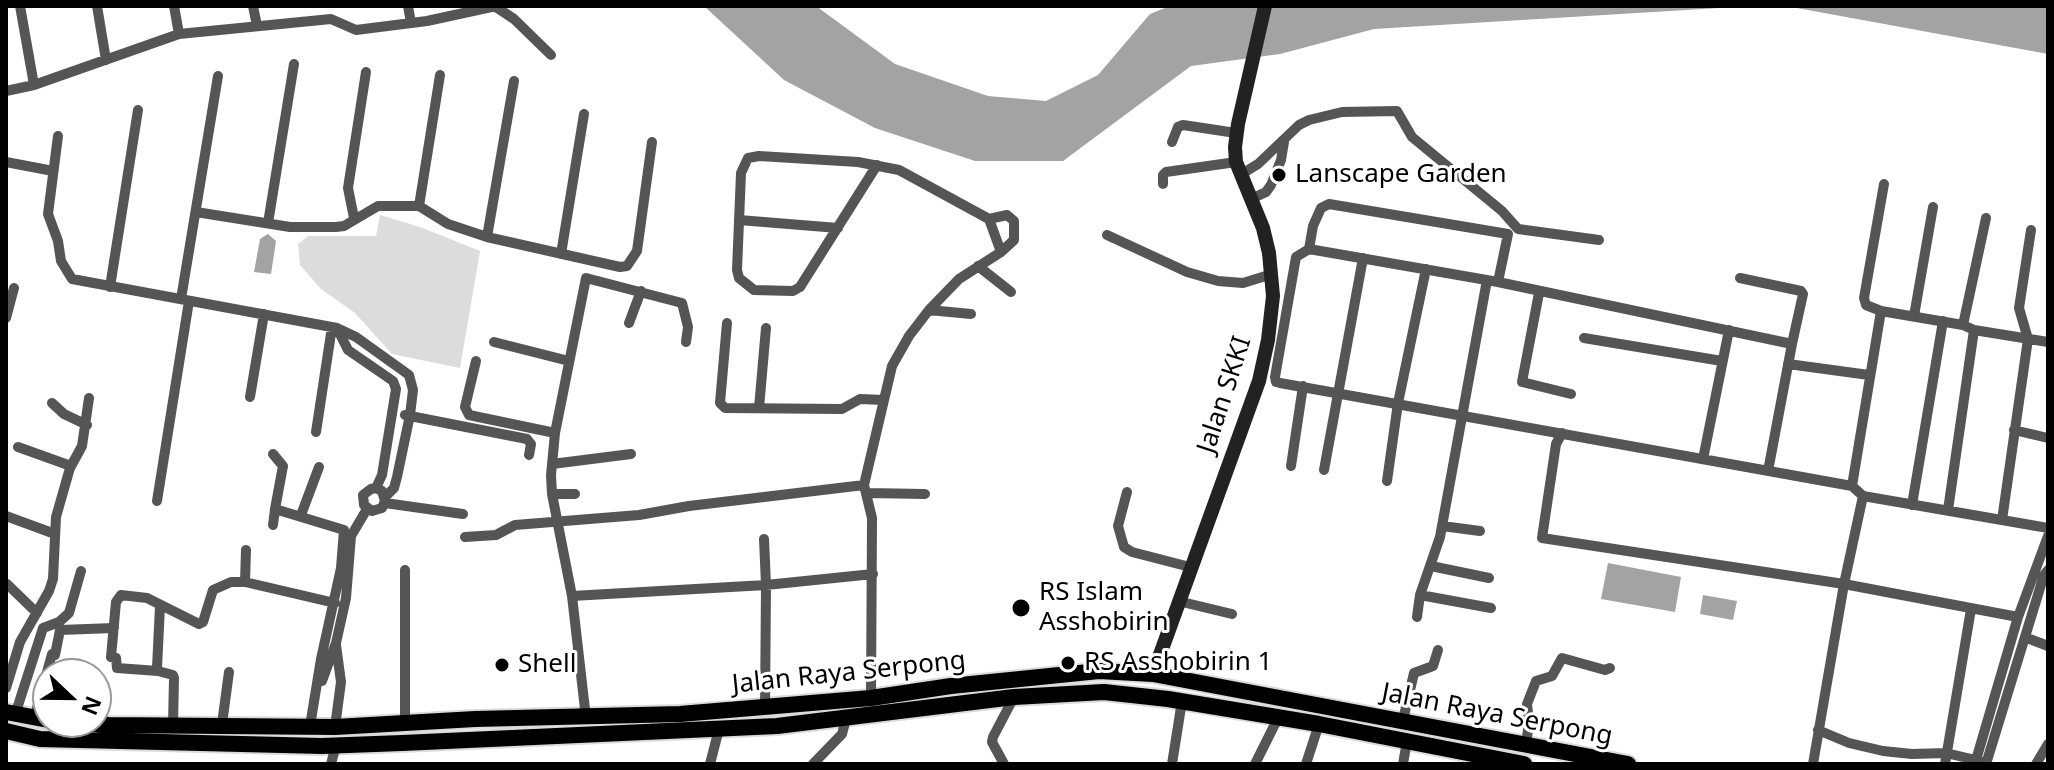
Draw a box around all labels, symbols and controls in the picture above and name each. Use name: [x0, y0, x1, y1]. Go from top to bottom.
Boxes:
place label: Lanscape Garden: [1295, 159, 1507, 191]
marker: Lanscape Garden: [1270, 166, 1288, 184]
street label: Jalan SKKI: [1191, 333, 1259, 457]
place label: RS Islam Asshobirin: [1039, 577, 1169, 638]
marker: RS Islam Asshobirin: [1010, 597, 1032, 619]
street label: Jalan Raya Serpong: [731, 645, 967, 701]
place label: RS Asshobirin 1: [1084, 647, 1272, 679]
place label: Shell: [518, 649, 576, 681]
marker: RS Asshobirin 1: [1059, 654, 1077, 672]
marker: Shell: [493, 656, 511, 674]
north arrow: [32, 658, 112, 738]
street label: Jalan Raya Serpong: [1379, 677, 1615, 753]
text: N: [75, 692, 110, 720]

